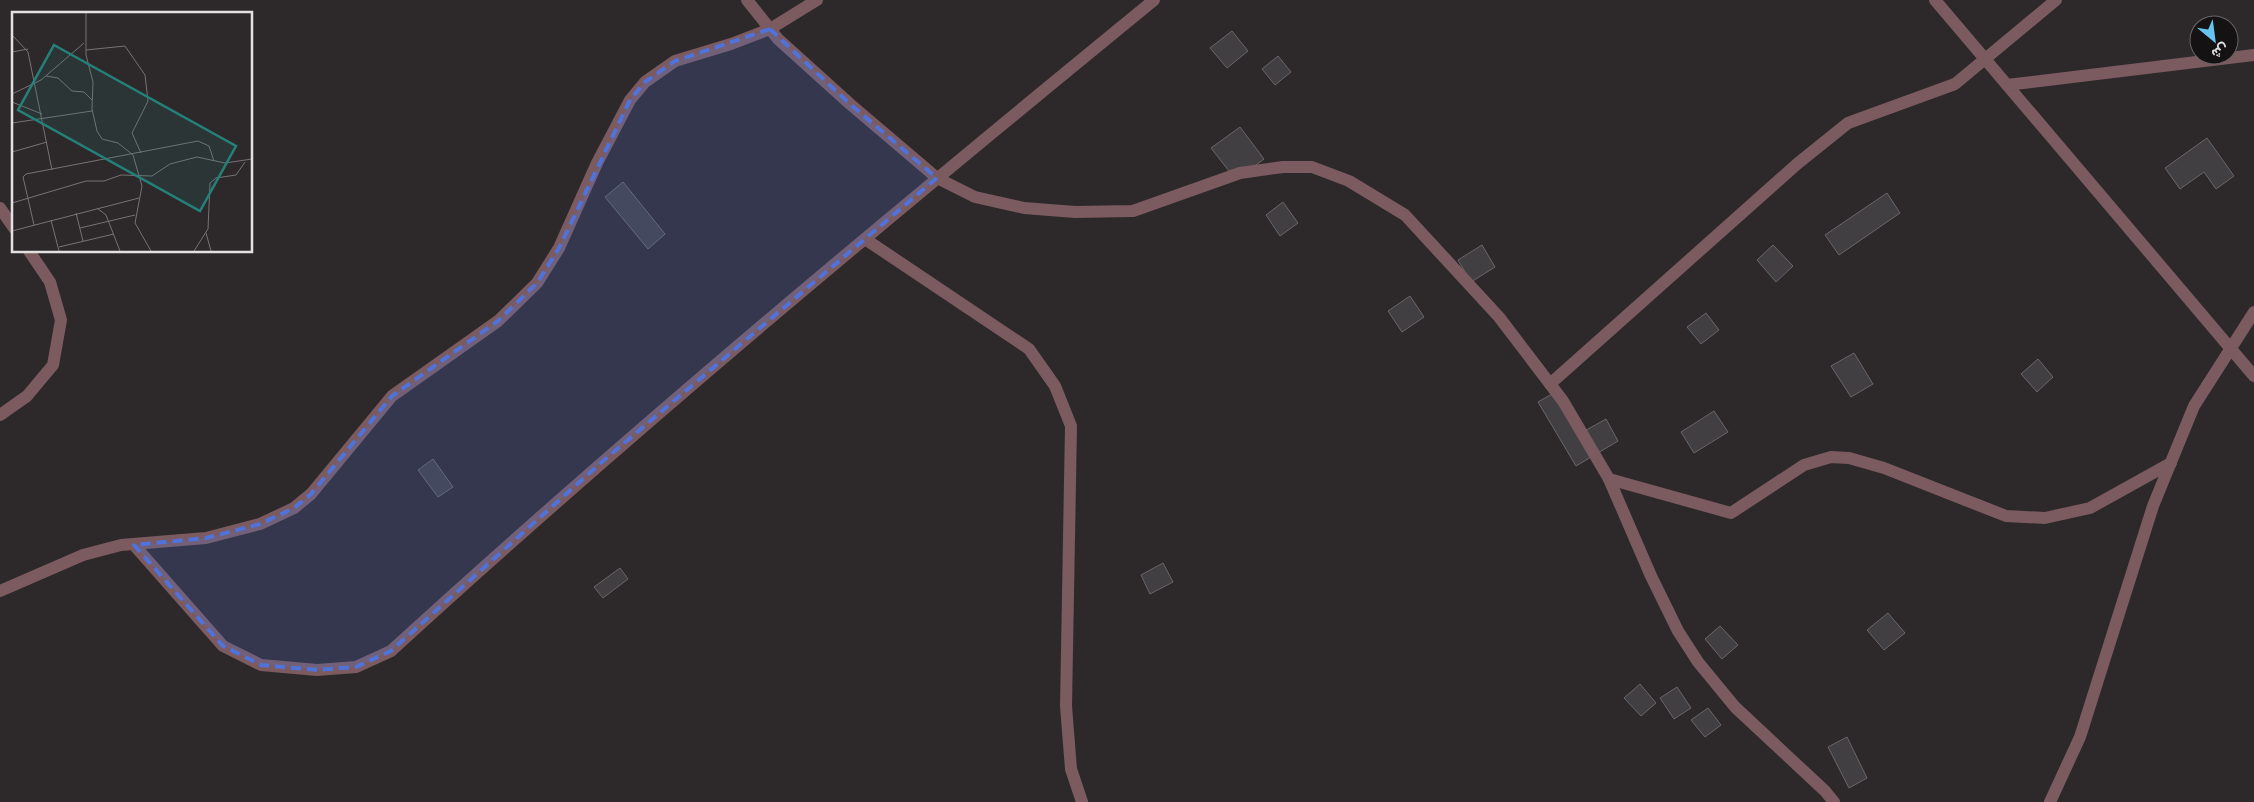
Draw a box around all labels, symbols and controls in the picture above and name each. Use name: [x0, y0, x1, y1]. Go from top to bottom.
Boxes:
inset map: [12, 12, 252, 252]
north arrow: [2189, 15, 2239, 65]
text: ش: [2208, 39, 2232, 63]

